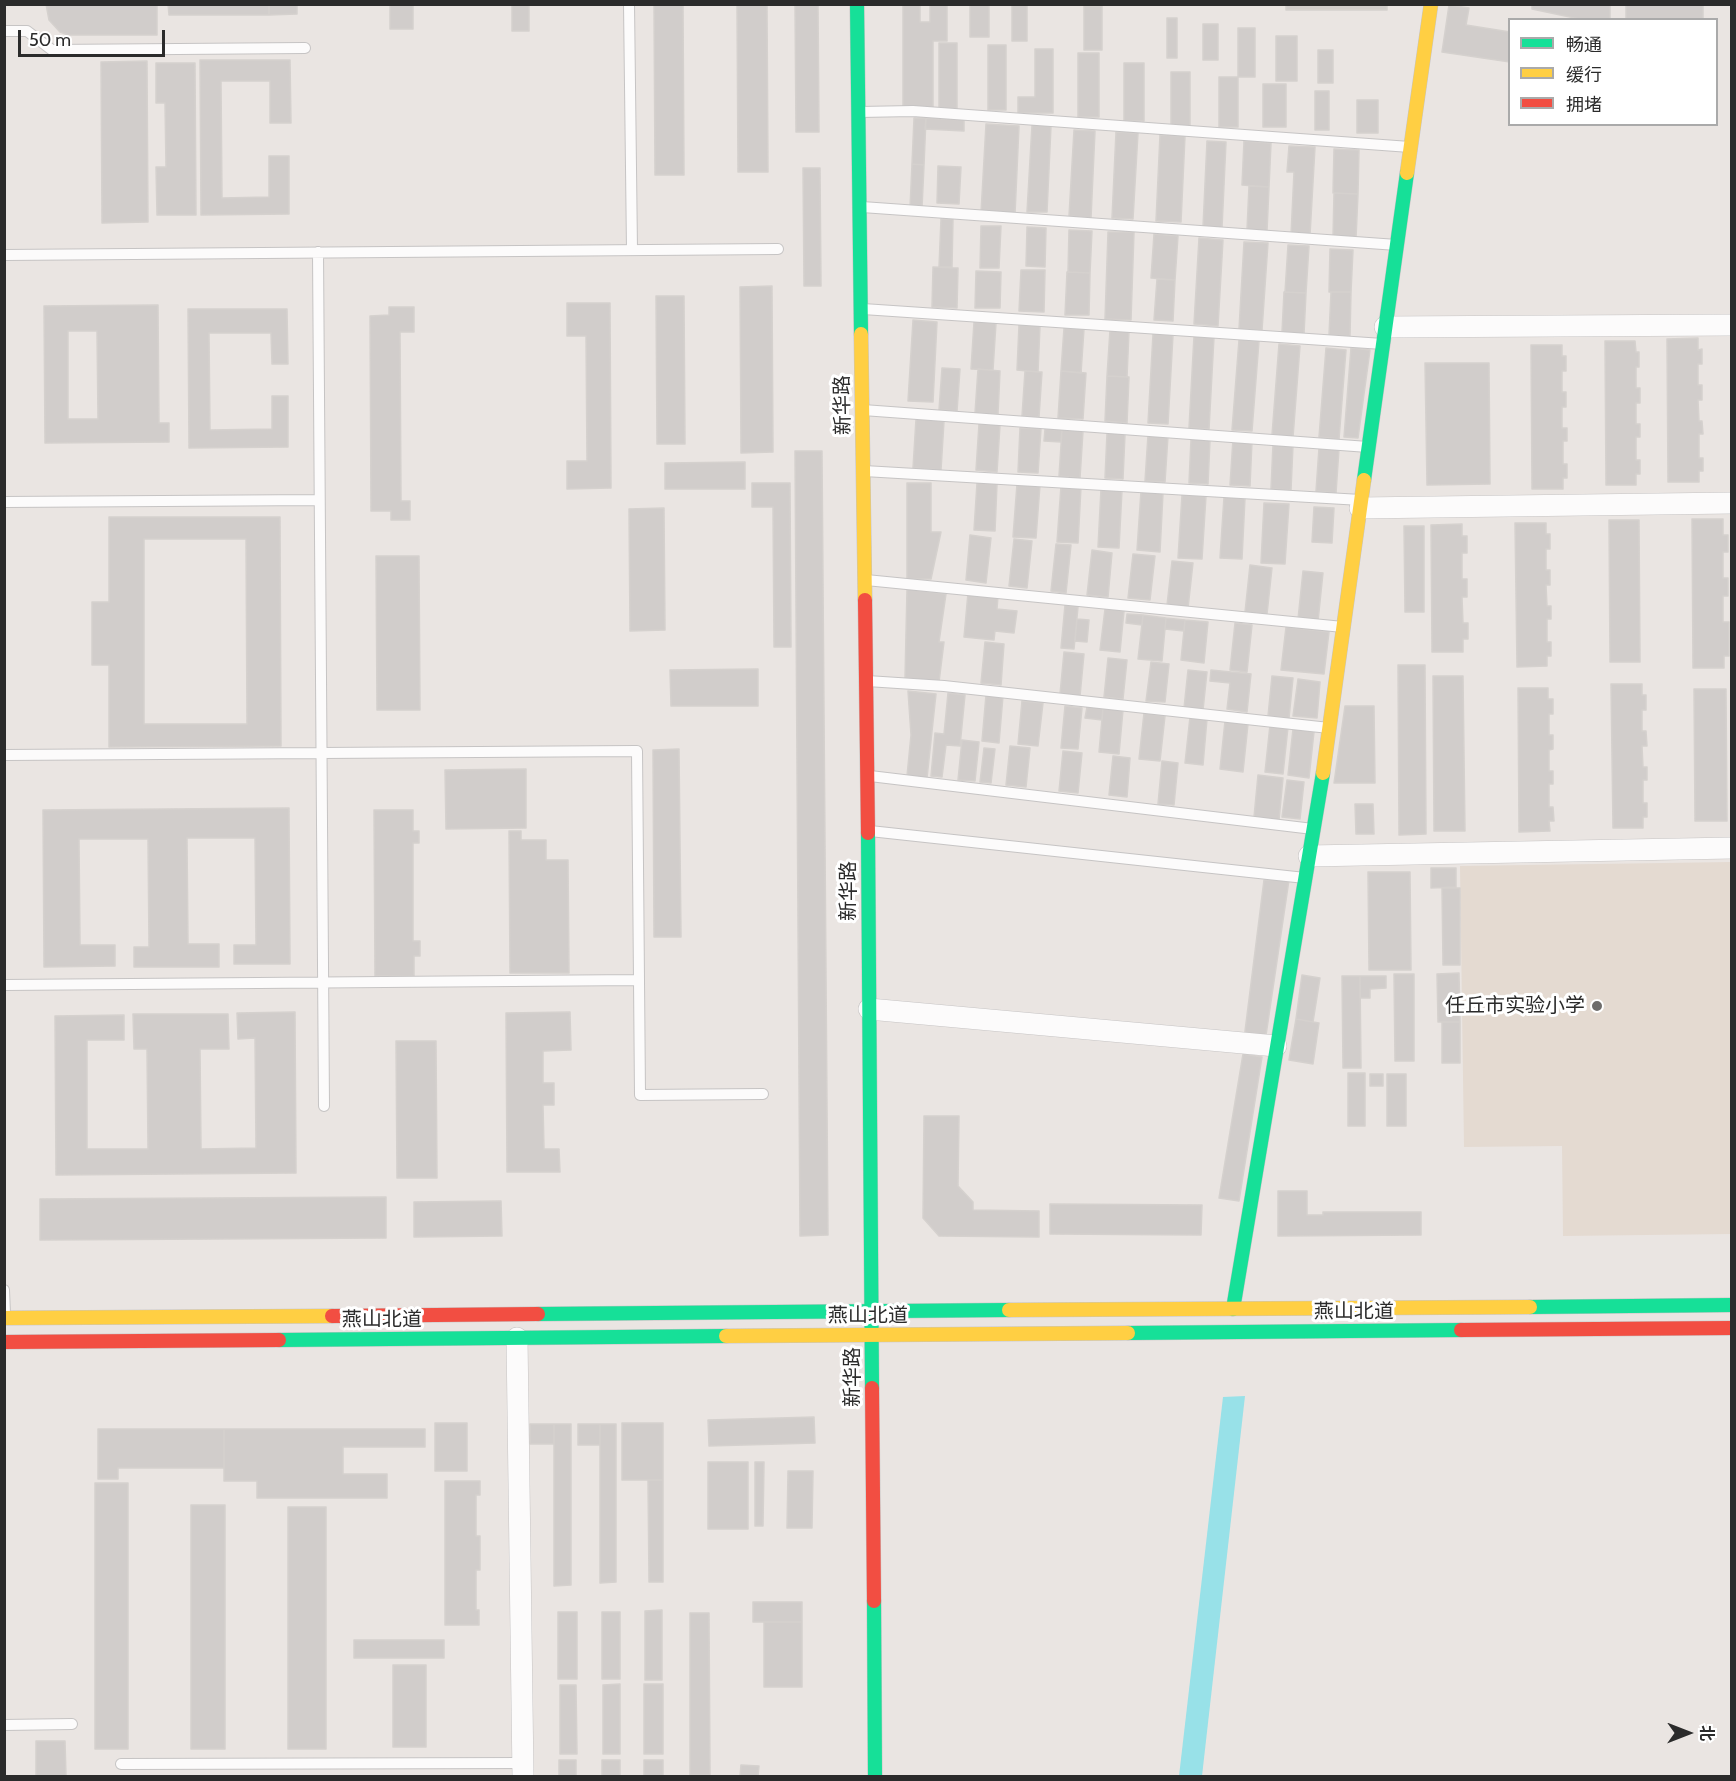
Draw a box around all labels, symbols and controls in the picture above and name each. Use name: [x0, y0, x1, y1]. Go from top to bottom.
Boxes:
scale bar: [21, 18, 168, 56]
legend: [1508, 18, 1718, 126]
text: 50 m: [29, 29, 71, 51]
text: 畅通: [1566, 34, 1602, 56]
text: 缓行: [1566, 64, 1602, 86]
text: 拥堵: [1566, 94, 1602, 116]
street label: 新华路: [830, 375, 856, 435]
street label: 新华路: [837, 861, 861, 921]
place label: 任丘市实验小学: [1445, 994, 1585, 1018]
marker: 任丘市实验小学: [1590, 999, 1604, 1013]
street label: 燕山北道: [1314, 1300, 1394, 1324]
street label: 燕山北道: [828, 1304, 908, 1328]
street label: 燕山北道: [342, 1308, 422, 1332]
street label: 新华路: [841, 1347, 865, 1407]
north arrow: [1658, 1703, 1718, 1763]
text: 北: [1697, 1725, 1716, 1741]

